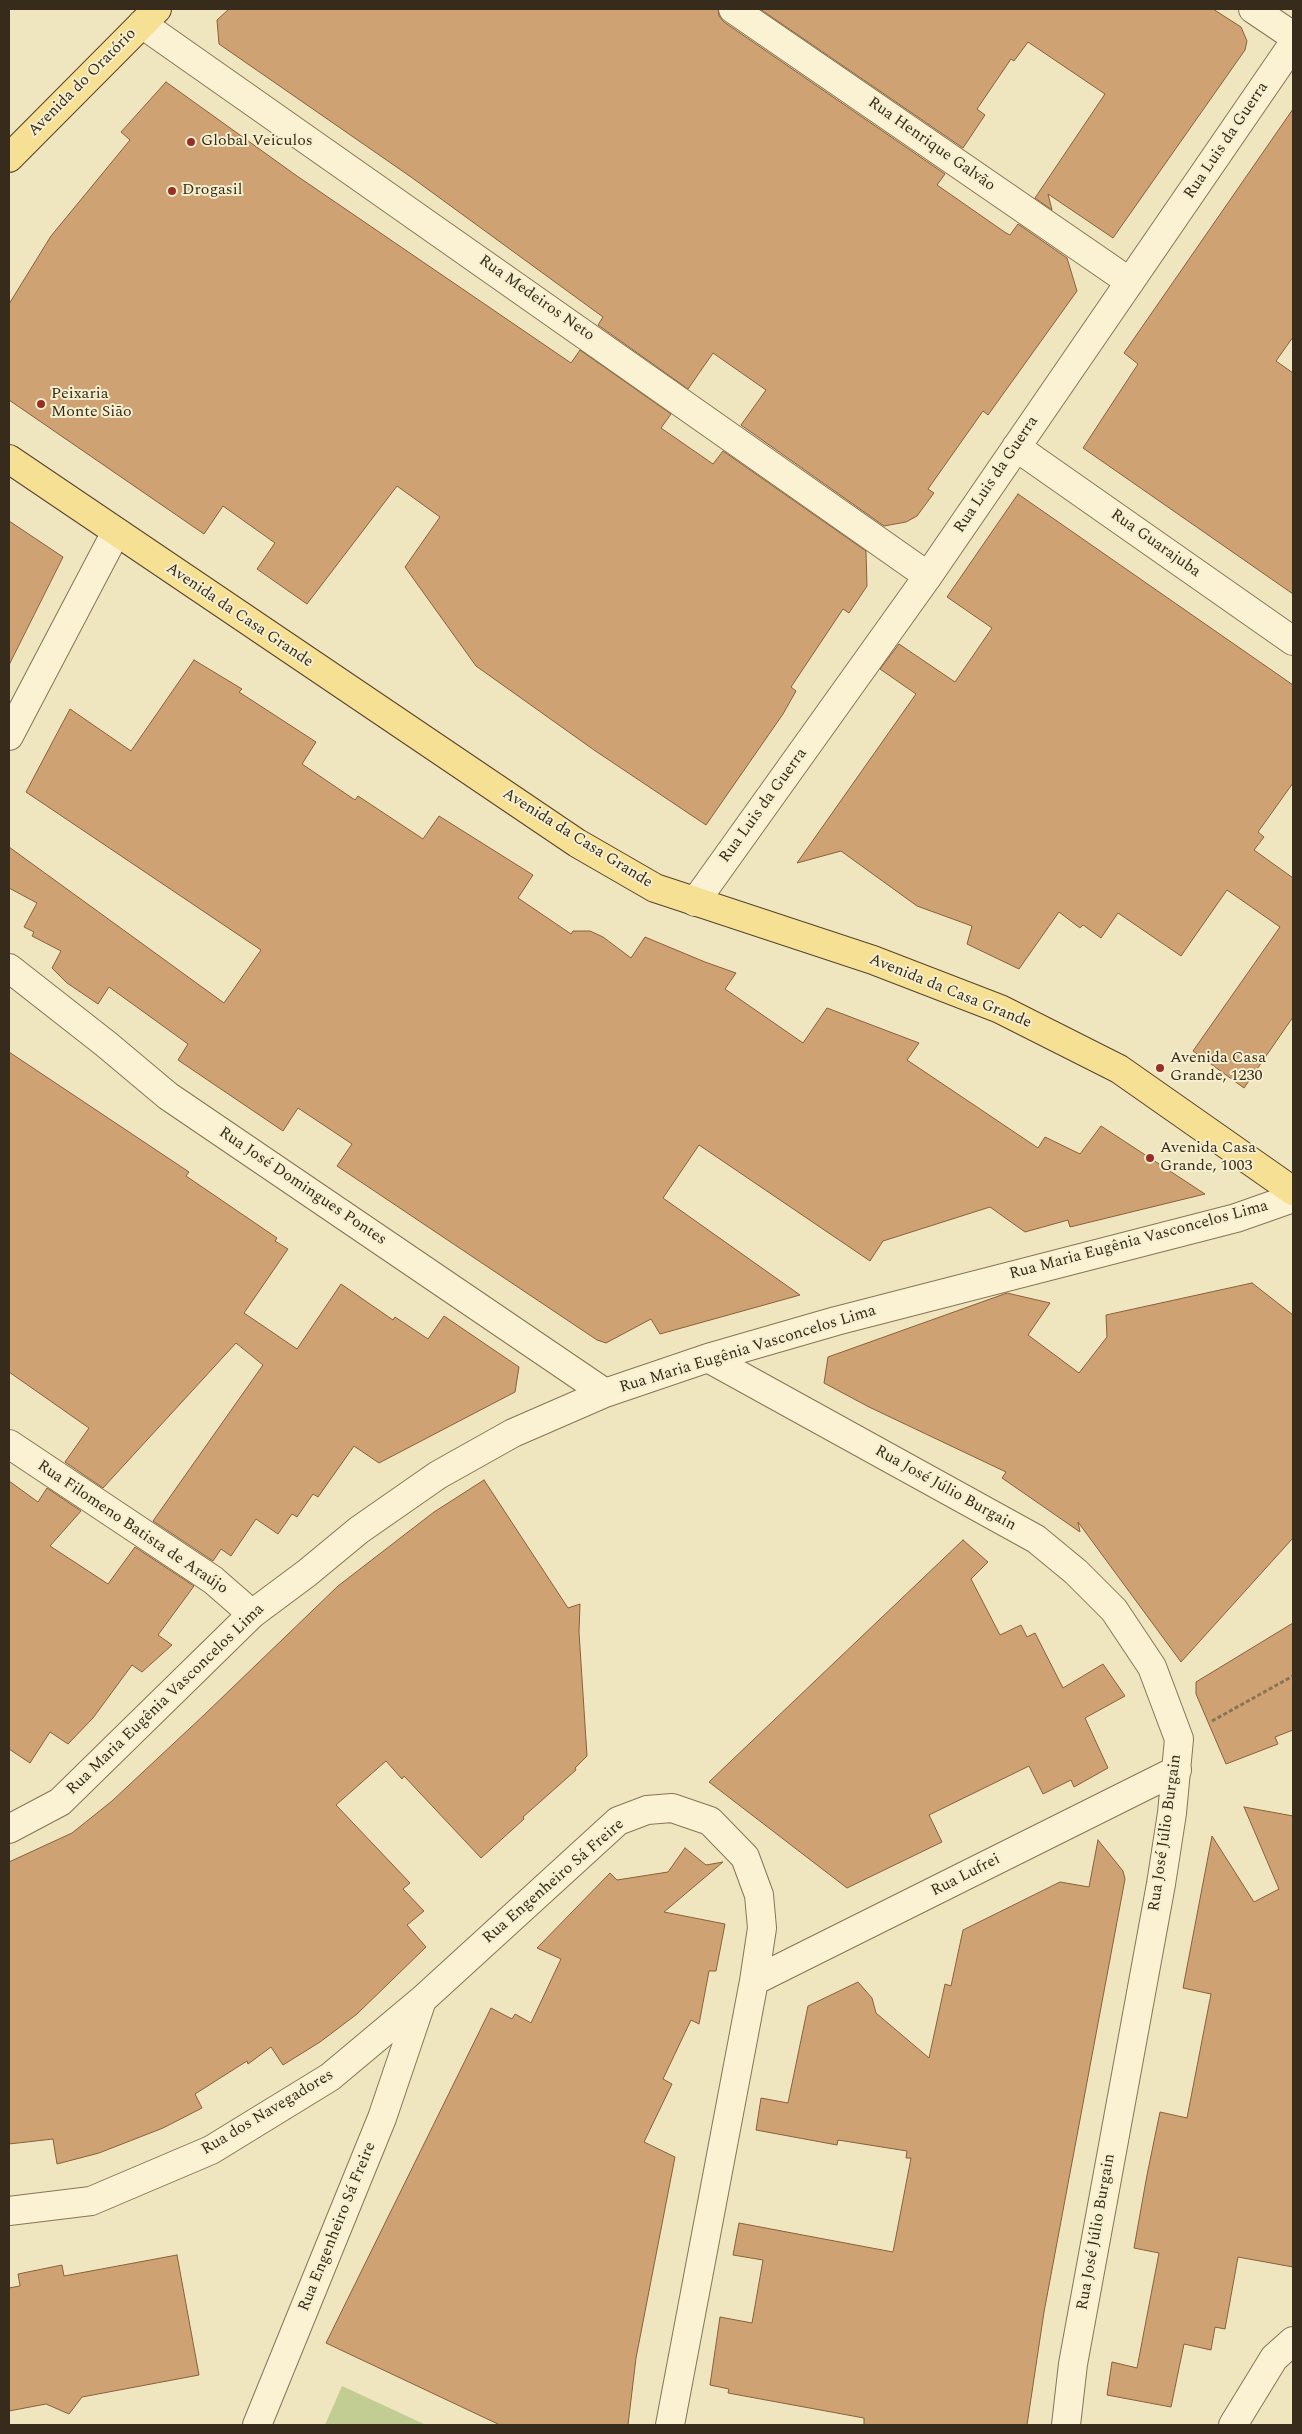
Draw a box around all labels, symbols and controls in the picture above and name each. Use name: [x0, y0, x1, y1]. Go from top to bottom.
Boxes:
street label: Avenida do Oratório: [25, 25, 141, 141]
street label: Rua Luis da Guerra: [1181, 79, 1273, 203]
street label: Rua Henrique Galvão: [864, 94, 998, 196]
place label: Global Veiculos: [201, 132, 313, 152]
marker: Global Veiculos: [185, 136, 197, 148]
place label: Drogasil: [182, 181, 242, 201]
marker: Drogasil: [166, 185, 178, 197]
street label: Rua Medeiros Neto: [474, 252, 598, 346]
place label: Peixaria Monte Sião: [51, 385, 132, 423]
marker: Peixaria Monte Sião: [35, 398, 47, 410]
street label: Rua Luis da Guerra: [951, 413, 1043, 537]
street label: Rua Guarajuba: [1106, 506, 1204, 582]
street label: Avenida da Casa Grande: [162, 560, 316, 672]
street label: Rua Luis da Guerra: [716, 745, 812, 867]
street label: Avenida da Casa Grande: [498, 785, 656, 893]
street label: Avenida da Casa Grande: [866, 951, 1034, 1033]
place label: Avenida Casa Grande, 1230: [1170, 1049, 1266, 1087]
marker: Avenida Casa Grande, 1230: [1154, 1062, 1166, 1074]
street label: Rua José Domingues Pontes: [215, 1124, 389, 1250]
place label: Avenida Casa Grande, 1003: [1160, 1139, 1256, 1177]
marker: Avenida Casa Grande, 1003: [1144, 1152, 1156, 1164]
street label: Rua Maria Eugênia Vasconcelos Lima: [1007, 1197, 1271, 1285]
street label: Rua Maria Eugênia Vasconcelos Lima: [617, 1302, 879, 1398]
street label: Rua José Júlio Burgain: [871, 1442, 1019, 1536]
street label: Rua Filomeno Batista de Araújo: [33, 1457, 231, 1599]
street label: Rua Maria Eugênia Vasconcelos Lima: [63, 1600, 269, 1800]
street label: Rua José Júlio Burgain: [1145, 1753, 1187, 1913]
street label: Rua Engenheiro Sá Freire: [479, 1815, 629, 1949]
street label: Rua Lufrei: [928, 1850, 1004, 1902]
street label: Rua dos Navegadores: [198, 2066, 338, 2160]
street label: Rua Engenheiro Sá Freire: [295, 2140, 381, 2314]
street label: Rua José Júlio Burgain: [1074, 2152, 1120, 2312]

